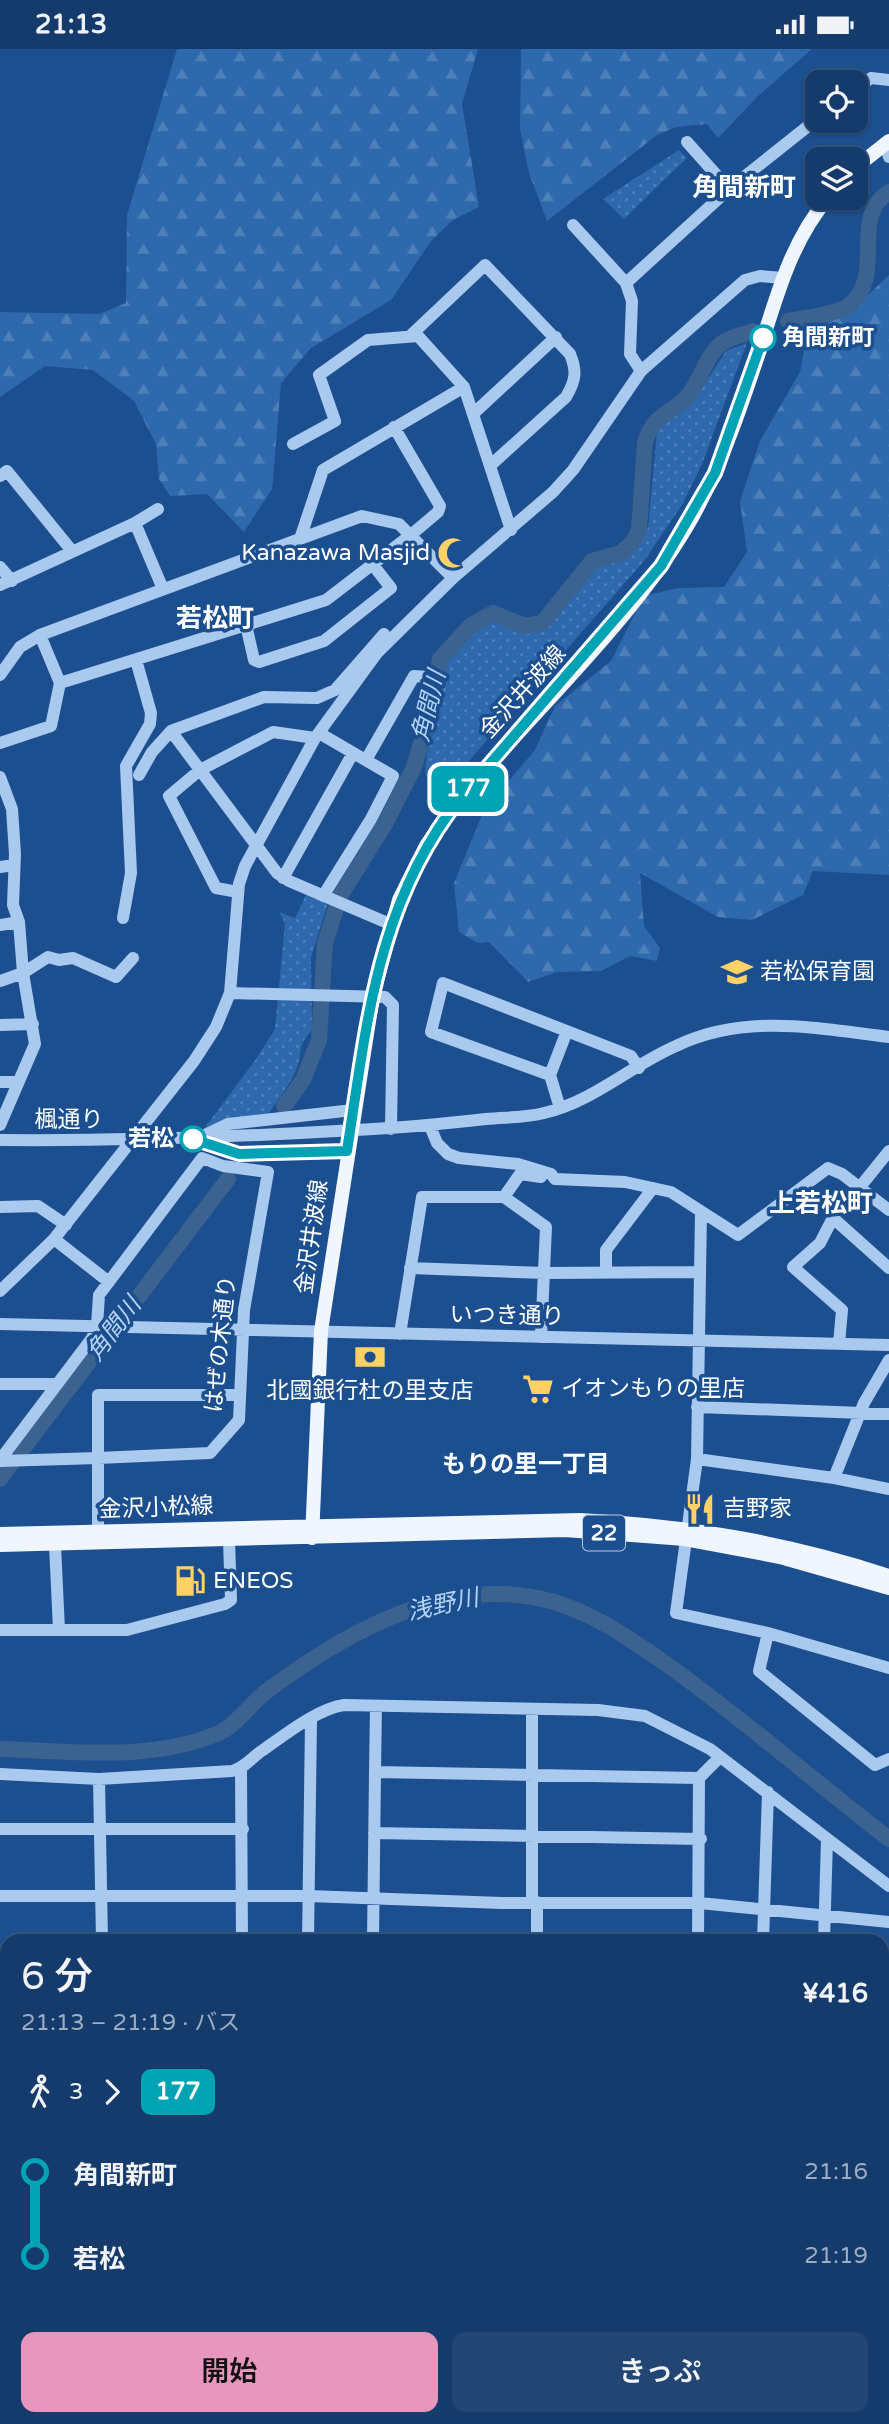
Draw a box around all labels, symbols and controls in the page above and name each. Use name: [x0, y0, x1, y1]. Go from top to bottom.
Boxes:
text: 21:13: [35, 9, 107, 40]
map controls: [805, 70, 868, 210]
button: locate: [805, 70, 868, 133]
button: layers: [805, 147, 868, 210]
district label: 角間新町: [692, 172, 796, 203]
place label: 角間新町: [782, 324, 874, 352]
marker: 角間新町: [750, 325, 776, 351]
mosque icon: Kanazawa Masjid: [436, 536, 470, 570]
place label: Kanazawa Masjid: [241, 539, 430, 567]
district label: 若松町: [176, 603, 254, 634]
street label: 金沢井波線: [474, 640, 572, 744]
water label: 角間川: [406, 665, 453, 744]
line badge: 177: [428, 766, 508, 812]
text: 177: [445, 774, 491, 803]
school or university icon: 若松保育園: [720, 955, 754, 989]
place label: 若松保育園: [760, 958, 875, 986]
street label: 楓通り: [35, 1106, 104, 1134]
place label: 若松: [128, 1125, 174, 1153]
marker: 若松: [180, 1126, 206, 1152]
street label: 金沢井波線: [290, 1178, 334, 1296]
district label: 上若松町: [769, 1188, 873, 1219]
street label: はぜの木通り: [200, 1274, 242, 1414]
water label: 角間川: [81, 1289, 149, 1366]
street label: いつき通り: [449, 1301, 565, 1331]
bank icon: 北國銀行杜の里支店: [353, 1340, 387, 1374]
supermarket icon: イオンもりの里店: [521, 1372, 555, 1406]
place label: イオンもりの里店: [561, 1375, 745, 1403]
place label: 北國銀行杜の里支店: [267, 1377, 474, 1405]
district label: もりの里一丁目: [442, 1450, 610, 1479]
street label: 金沢小松線: [98, 1492, 214, 1524]
restaurant icon: 吉野家: [683, 1492, 717, 1526]
place label: 吉野家: [723, 1495, 792, 1523]
road number: 22: [583, 1515, 625, 1551]
fuel station icon: ENEOS: [173, 1564, 207, 1598]
place label: ENEOS: [213, 1567, 294, 1595]
water label: 浅野川: [405, 1583, 484, 1627]
text: 6 分: [21, 1954, 93, 2000]
text: ¥416: [802, 1978, 868, 2009]
text: 21:13 – 21:19 · バス: [21, 2009, 240, 2037]
icon: walk: [21, 2073, 59, 2111]
icon: forward: [93, 2073, 131, 2111]
text: 177: [155, 2077, 201, 2106]
text: 3: [69, 2078, 83, 2106]
text: 21:16: [804, 2158, 868, 2186]
text: 角間新町: [73, 2160, 177, 2191]
text: 21:19: [804, 2242, 868, 2270]
text: 若松: [73, 2244, 125, 2275]
button: 開始: [21, 2332, 438, 2412]
button: きっぷ: [452, 2332, 868, 2412]

